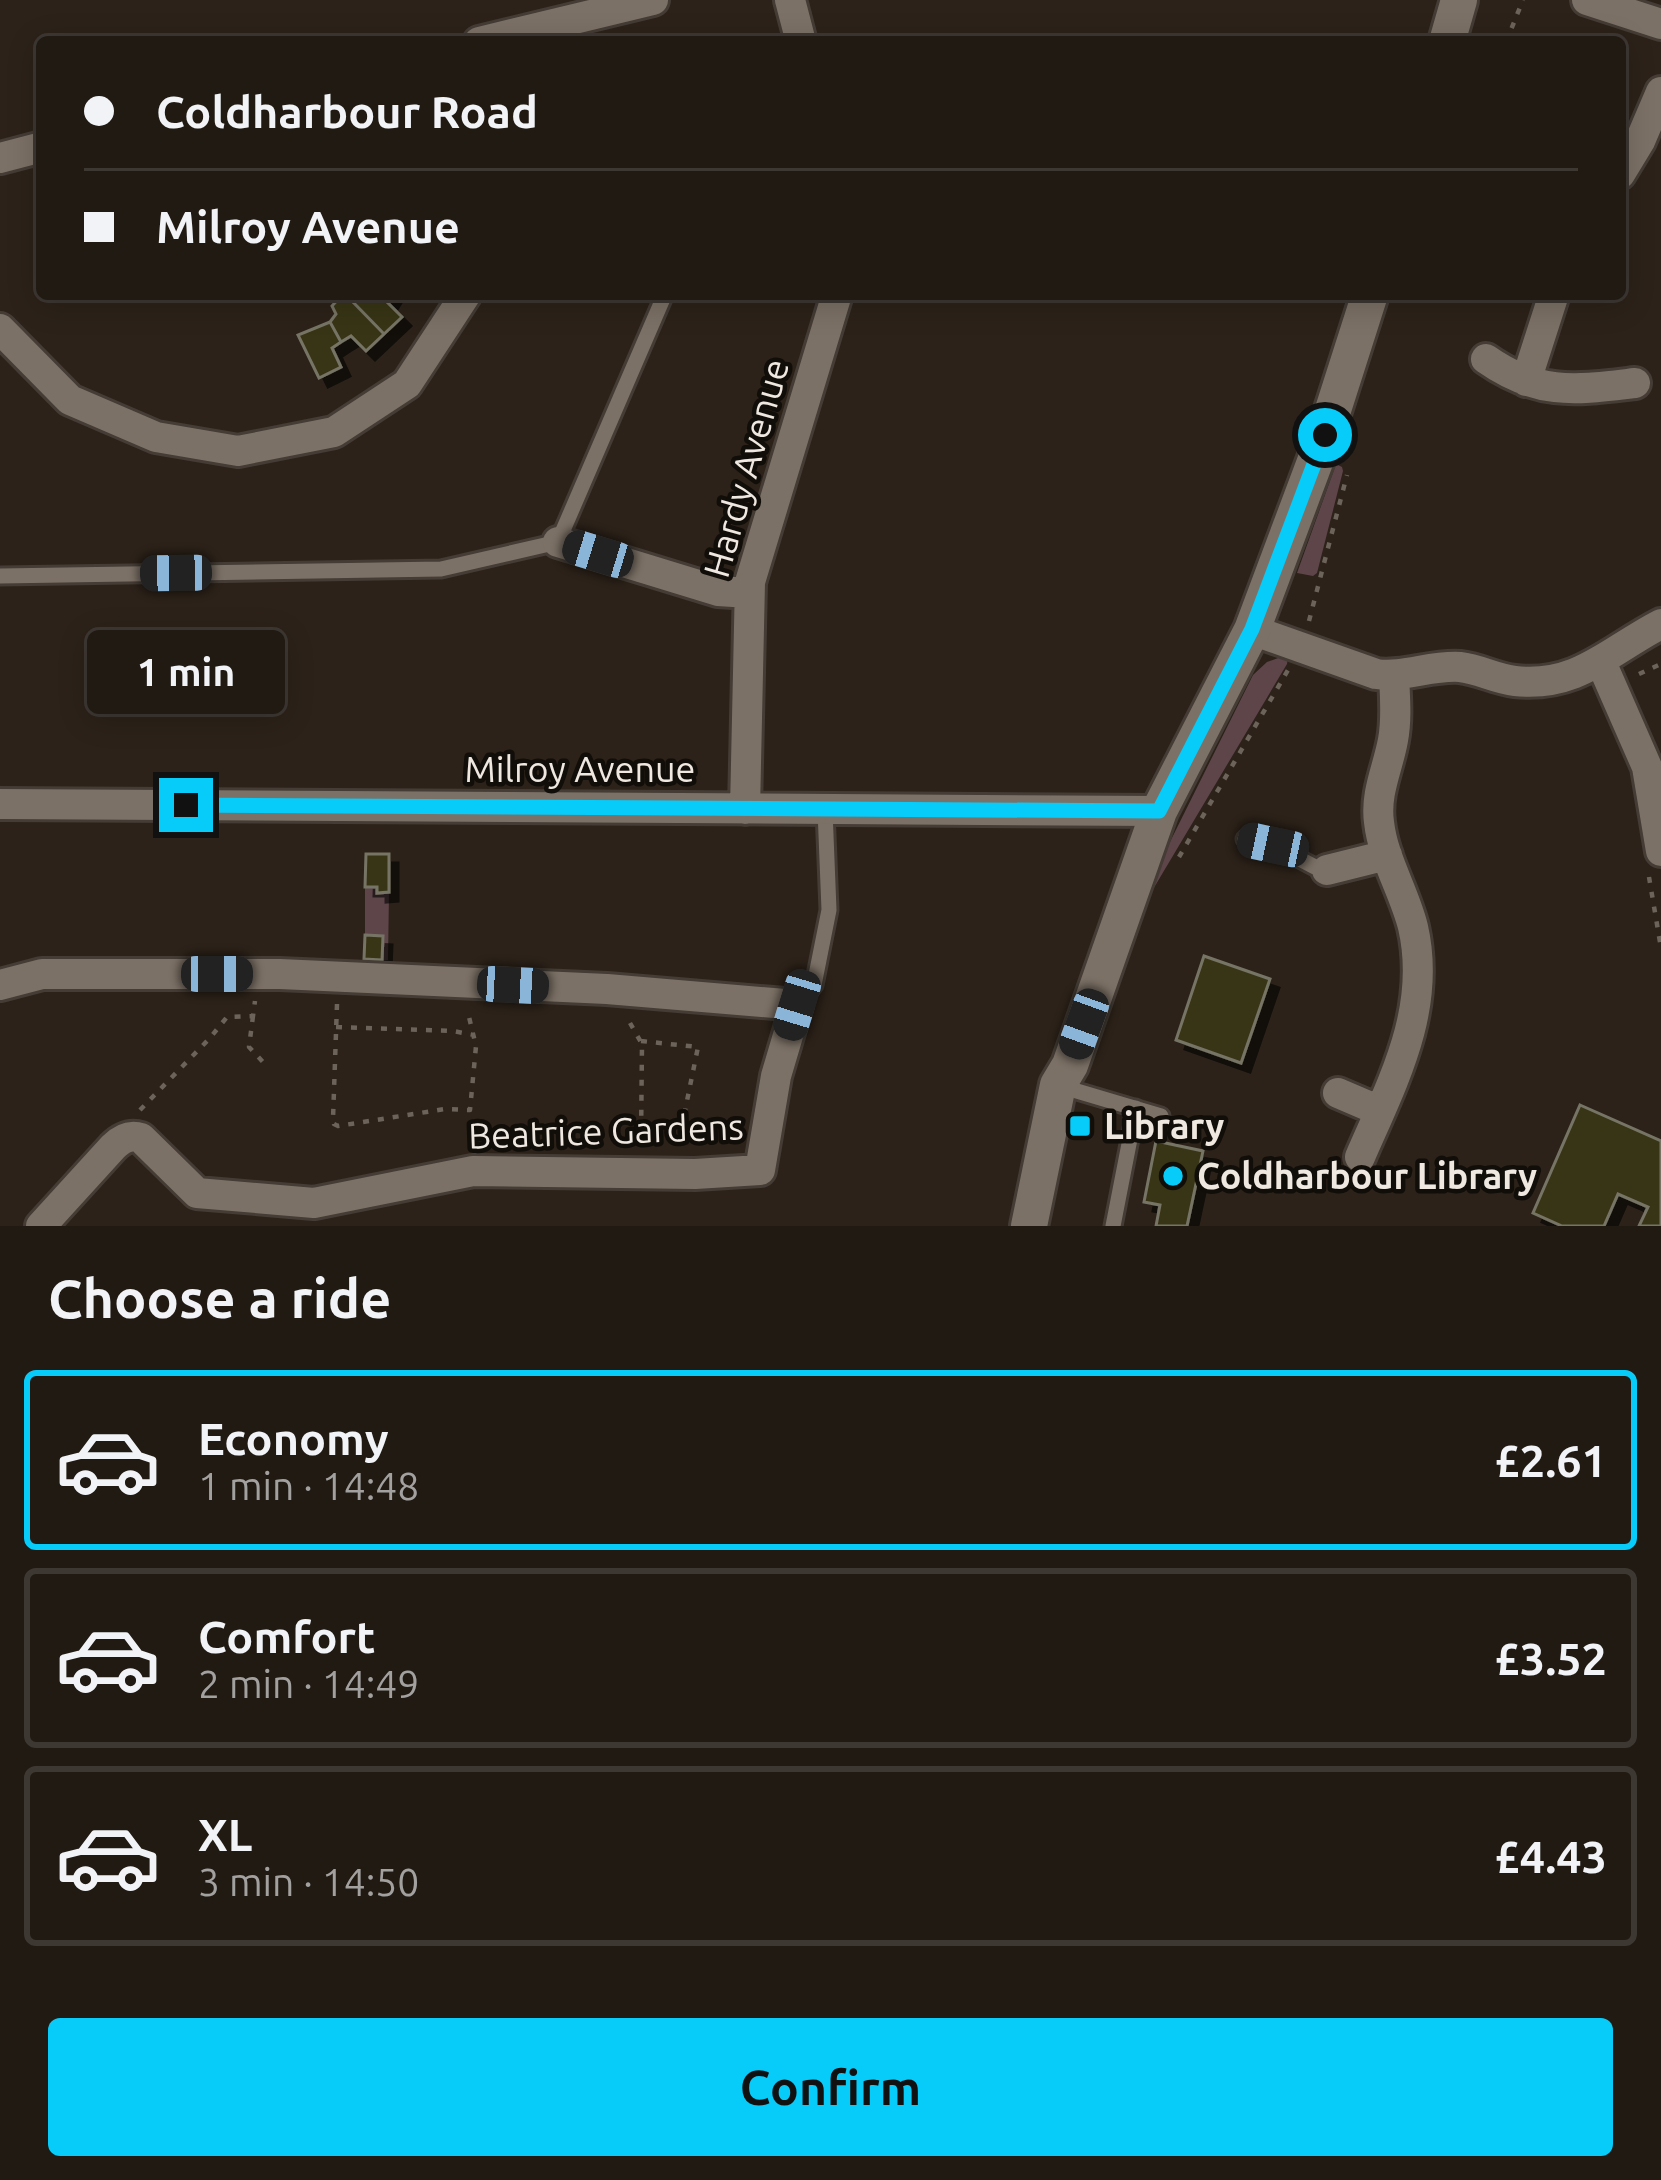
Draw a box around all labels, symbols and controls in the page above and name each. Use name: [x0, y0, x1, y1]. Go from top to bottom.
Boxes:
text: Coldharbour Road: [156, 86, 538, 137]
text: Milroy Avenue: [156, 201, 460, 252]
street label: Hardy Avenue: [695, 354, 796, 582]
route start: [1298, 408, 1352, 462]
car: [558, 526, 638, 582]
car: [140, 554, 212, 592]
callout: 1 min: [87, 631, 285, 715]
text: 1 min: [137, 650, 235, 693]
street label: Milroy Avenue: [465, 748, 695, 789]
route end: [159, 778, 213, 832]
car: [1234, 820, 1312, 870]
car: [181, 956, 253, 992]
car: [476, 965, 550, 1005]
car: [769, 965, 825, 1045]
car: [1055, 984, 1113, 1064]
street label: Beatrice Gardens: [468, 1105, 744, 1156]
place label: Library: [1104, 1105, 1224, 1146]
marker: Library: [1067, 1113, 1093, 1139]
place label: Coldharbour Library: [1197, 1155, 1537, 1196]
marker: Coldharbour Library: [1160, 1163, 1186, 1189]
text: Choose a ride: [48, 1268, 391, 1328]
icon: car: [54, 1406, 162, 1514]
text: Economy: [198, 1413, 389, 1464]
text: £2.61: [1494, 1435, 1607, 1486]
text: 1 min · 14:48: [198, 1464, 419, 1507]
icon: car: [54, 1604, 162, 1712]
text: Comfort: [198, 1611, 375, 1662]
text: £3.52: [1494, 1633, 1607, 1684]
text: 2 min · 14:49: [198, 1662, 419, 1705]
icon: car: [54, 1802, 162, 1910]
text: XL: [198, 1809, 252, 1860]
text: £4.43: [1494, 1831, 1607, 1882]
text: 3 min · 14:50: [198, 1860, 419, 1903]
button: Confirm: [48, 2018, 1613, 2156]

